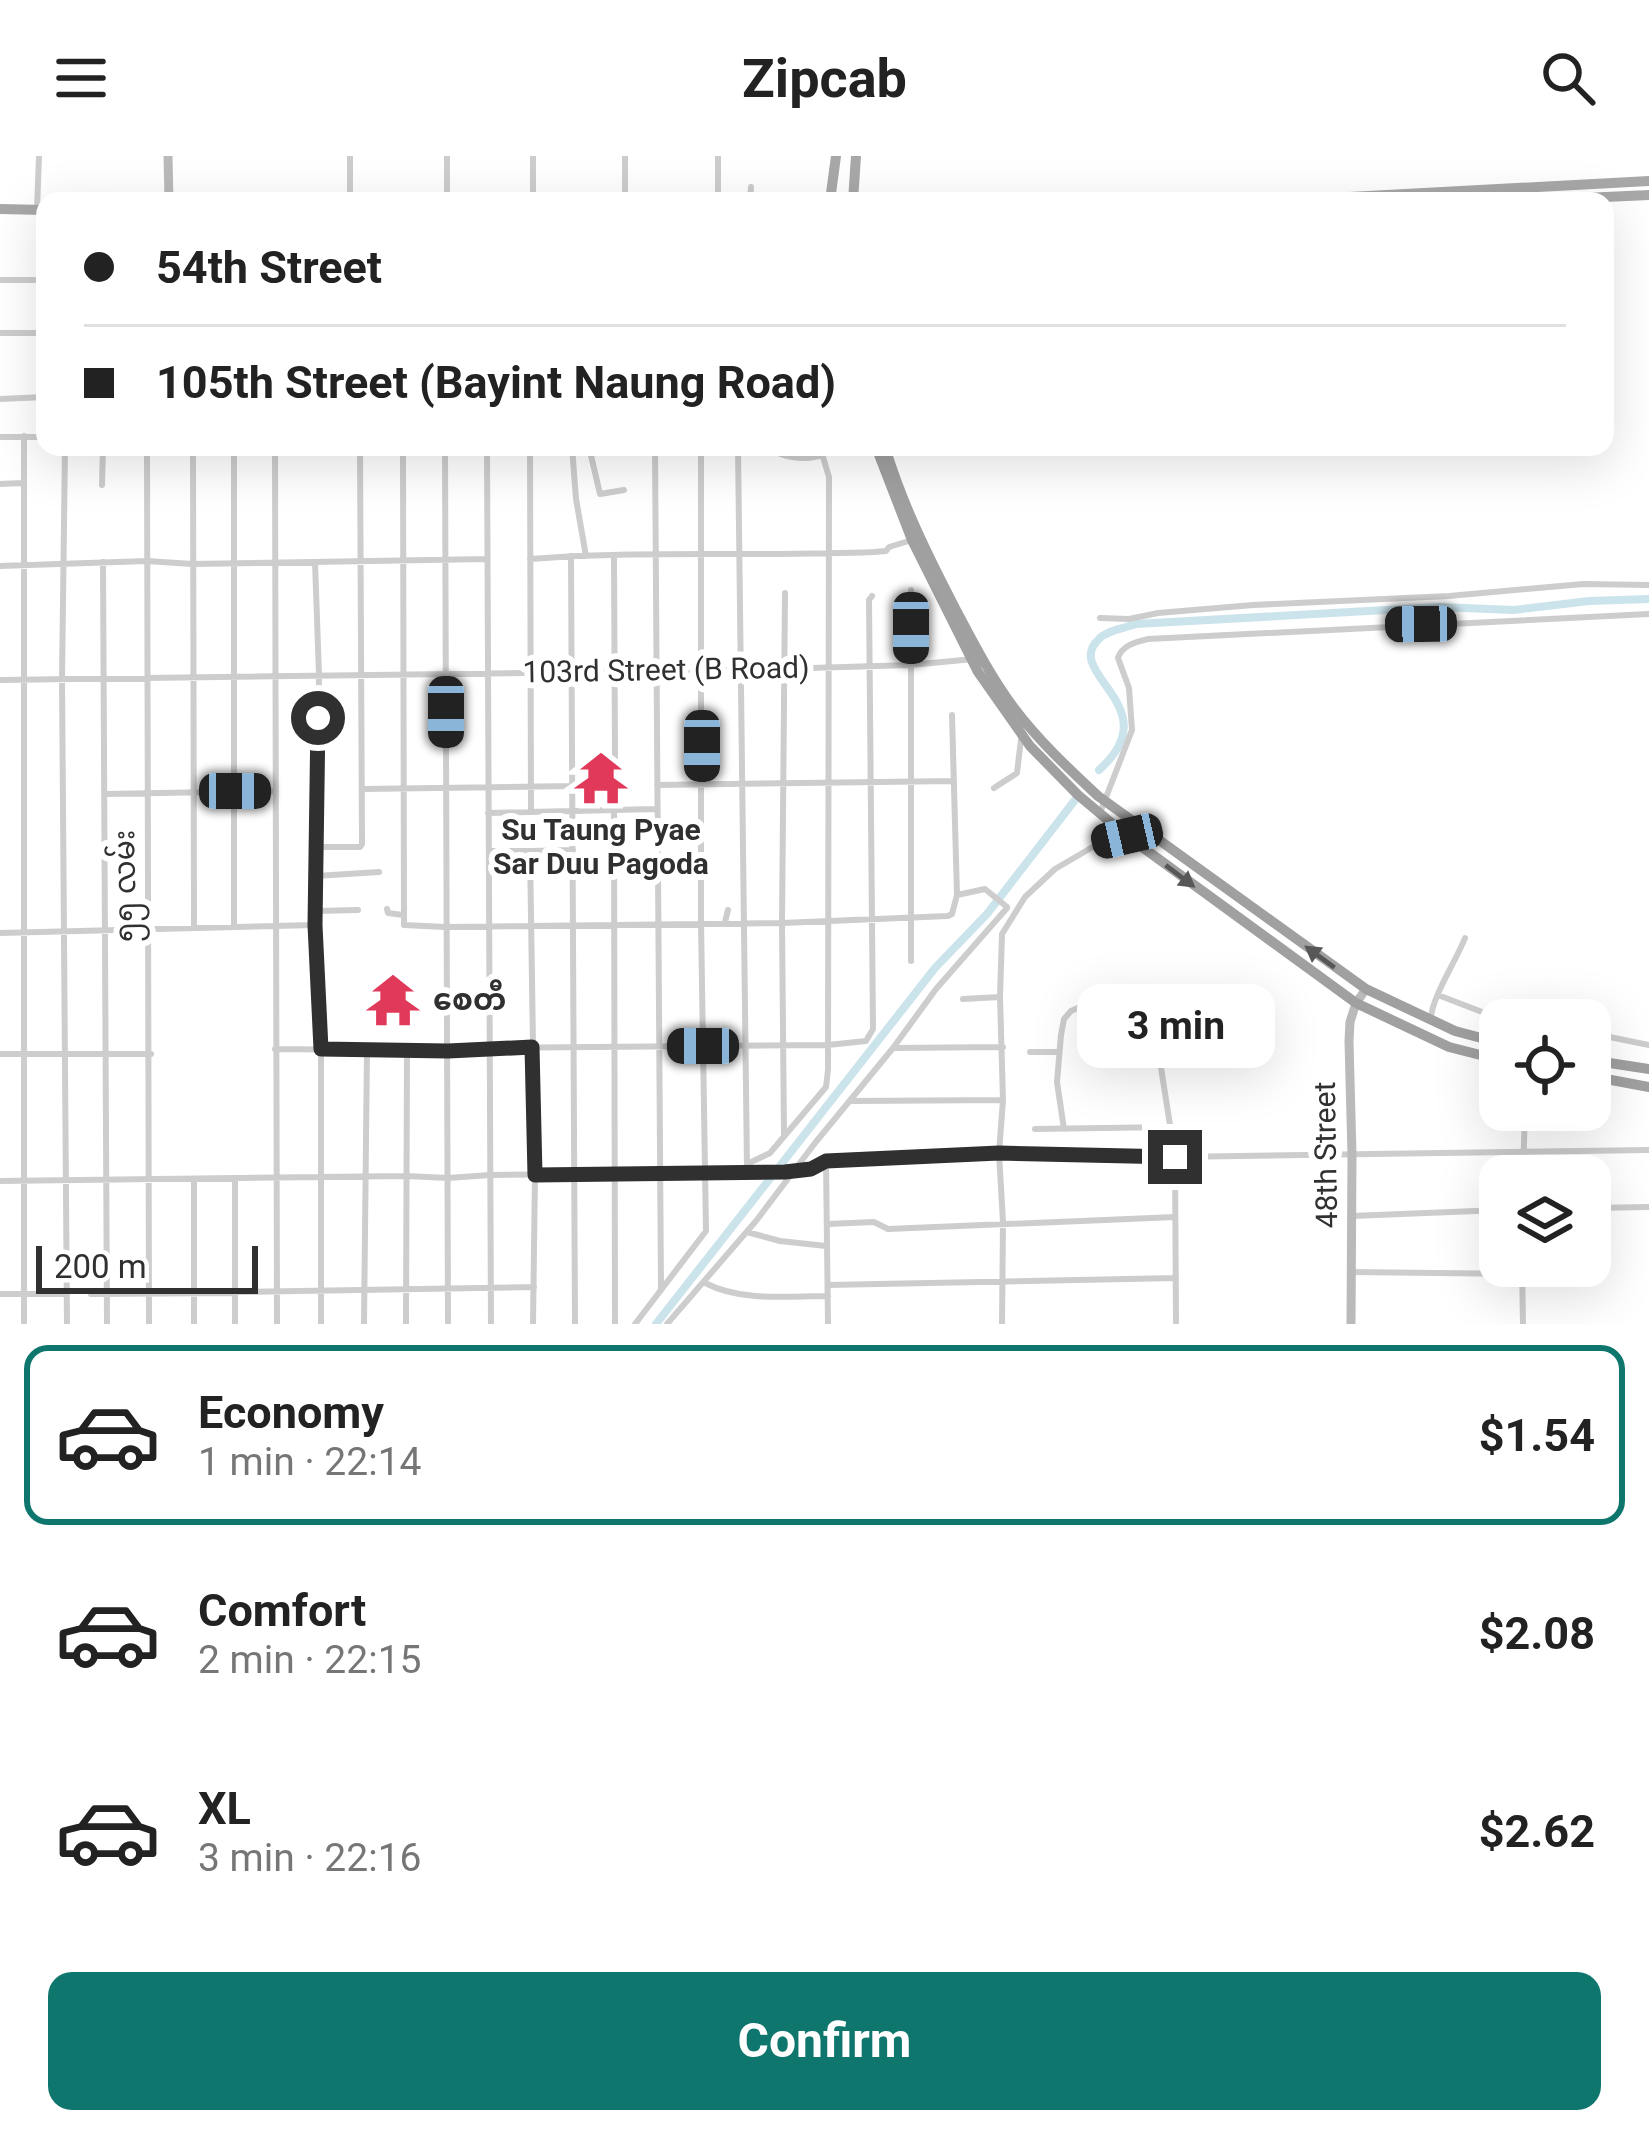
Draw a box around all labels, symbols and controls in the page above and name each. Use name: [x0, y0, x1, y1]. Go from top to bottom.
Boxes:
icon: menu: [48, 45, 114, 111]
icon: search: [1535, 45, 1601, 111]
text: Zipcab: [742, 47, 907, 110]
text: 54th Street: [156, 241, 382, 294]
text: 105th Street (Bayint Naung Road): [156, 356, 836, 409]
car: [893, 592, 929, 664]
car: [1385, 605, 1457, 643]
street label: 103rd Street (B Road): [522, 649, 810, 690]
car: [428, 676, 464, 748]
route start: [291, 691, 345, 745]
car: [684, 710, 720, 782]
temple icon: Su Taung Pyae Sar Duu Pagoda: [572, 749, 630, 807]
car: [199, 773, 271, 809]
car: [1088, 810, 1166, 862]
place label: Su Taung Pyae Sar Duu Pagoda: [493, 812, 709, 881]
street label: ၅၅ လမ်း: [102, 829, 151, 943]
one-way arrow: [1164, 863, 1196, 887]
one-way arrow: [1304, 946, 1336, 969]
temple icon: စေတီ: [364, 971, 422, 1029]
place label: စေတီ: [433, 979, 506, 1017]
callout: 3 min: [1076, 983, 1274, 1067]
map controls: [1479, 999, 1611, 1287]
button: locate: [1479, 999, 1611, 1131]
text: 3 min: [1127, 1003, 1225, 1049]
car: [667, 1028, 739, 1064]
street label: 48th Street: [1307, 1081, 1344, 1229]
route end: [1148, 1130, 1202, 1184]
button: layers: [1479, 1155, 1611, 1287]
scale bar: [36, 1240, 258, 1293]
text: 200 m: [54, 1247, 147, 1286]
icon: car: [54, 1381, 162, 1489]
text: Economy: [198, 1386, 384, 1439]
text: $1.54: [1479, 1409, 1595, 1462]
text: 1 min · 22:14: [198, 1439, 421, 1485]
icon: car: [54, 1579, 162, 1687]
text: Comfort: [198, 1584, 366, 1637]
text: $2.08: [1479, 1607, 1595, 1660]
text: 2 min · 22:15: [198, 1637, 421, 1683]
icon: car: [54, 1777, 162, 1885]
text: XL: [198, 1782, 251, 1835]
text: $2.62: [1479, 1805, 1595, 1858]
text: 3 min · 22:16: [198, 1835, 421, 1881]
button: Confirm: [48, 1972, 1601, 2110]

